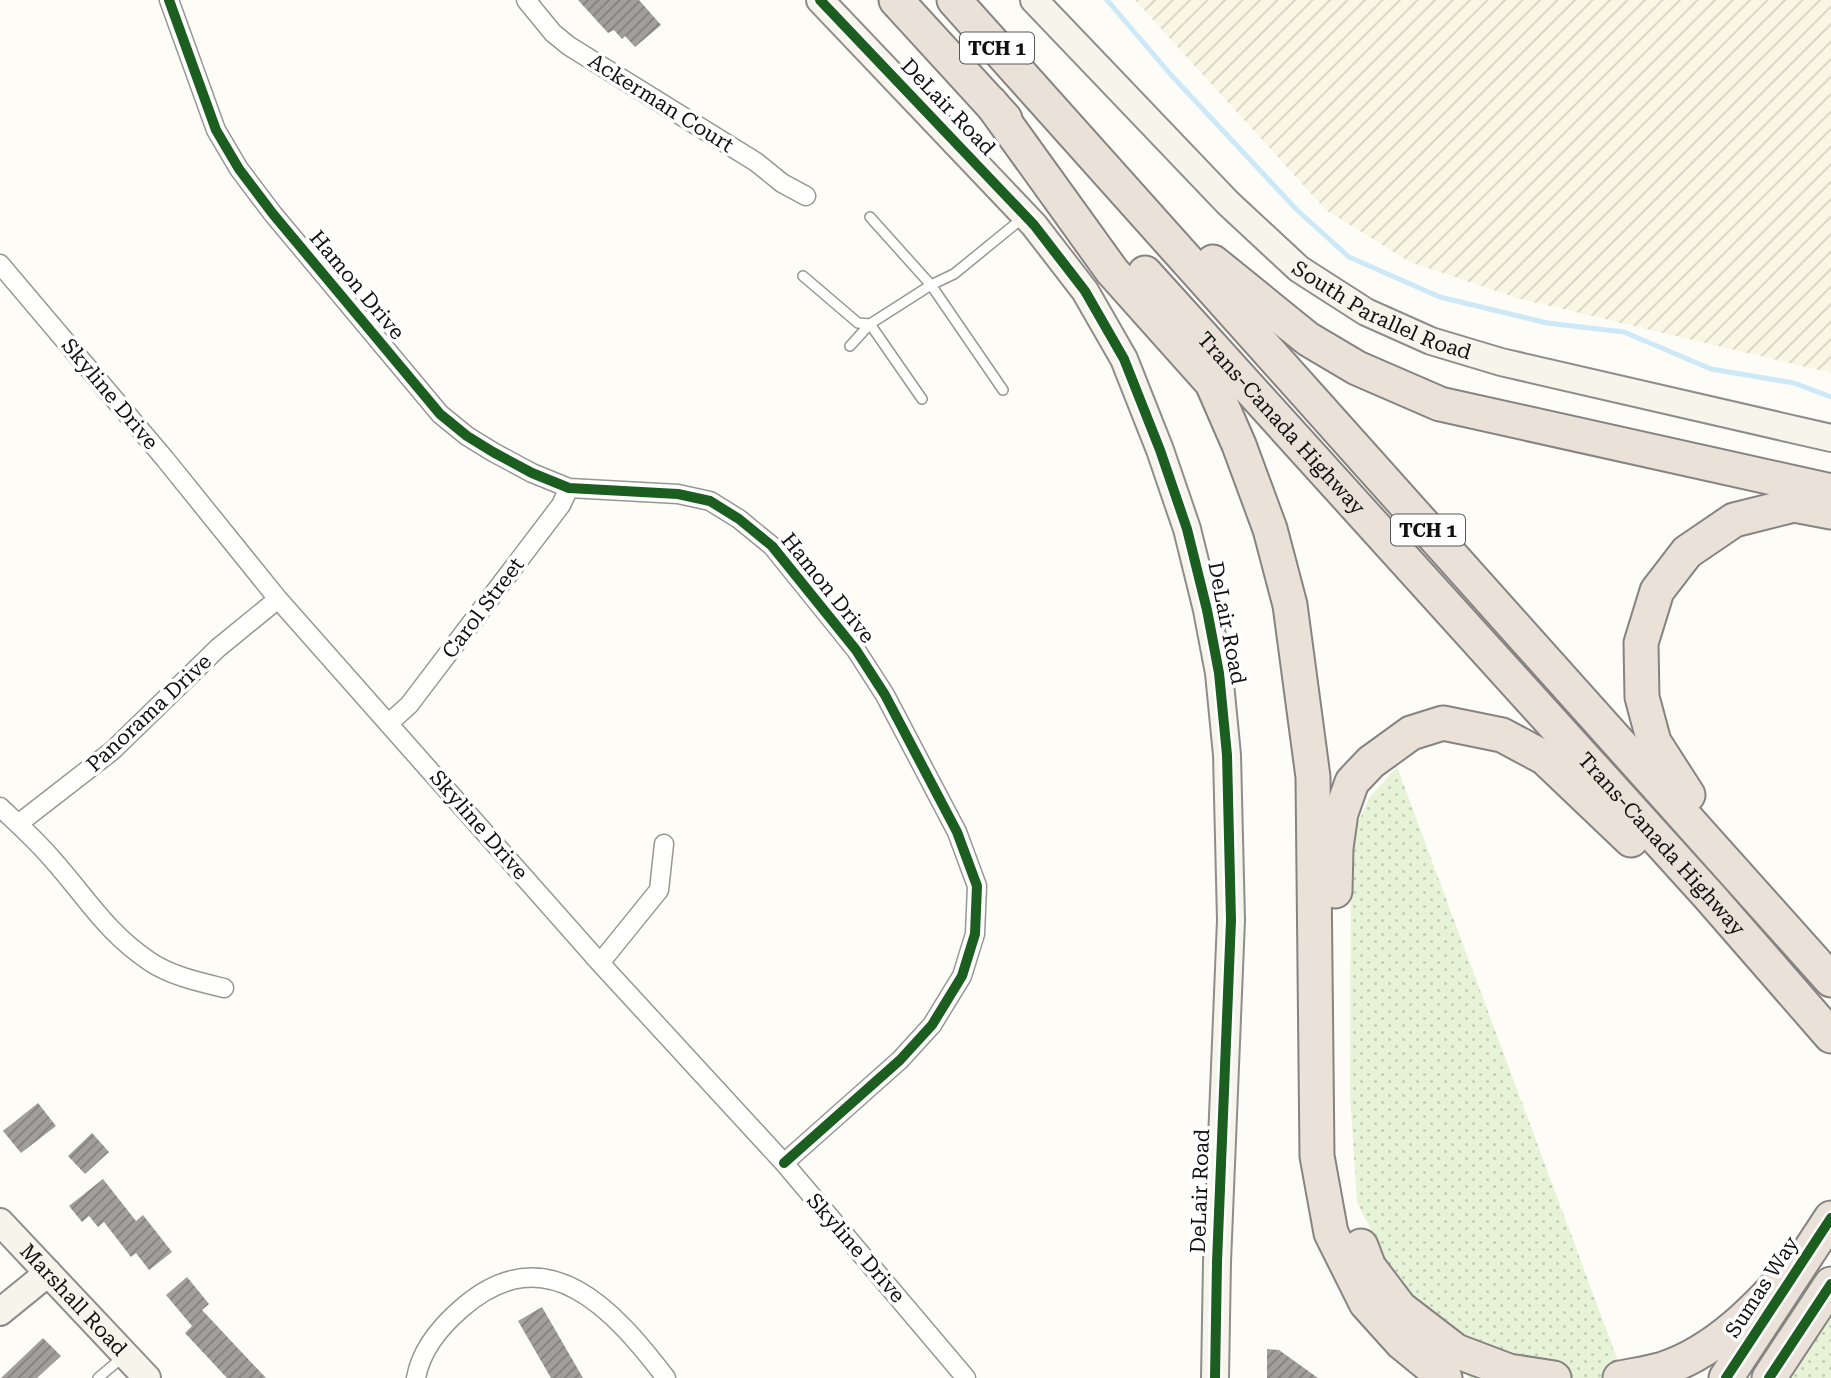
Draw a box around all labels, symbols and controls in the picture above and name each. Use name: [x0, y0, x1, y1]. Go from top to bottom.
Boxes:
road number: TCH 1: [960, 32, 1034, 64]
street label: Ackerman Court: [584, 49, 738, 157]
street label: DeLair Road: [896, 54, 1000, 161]
street label: Hamon Drive: [305, 226, 409, 344]
street label: South Parallel Road: [1288, 256, 1475, 365]
street label: Trans-Canada Highway: [1193, 327, 1370, 520]
street label: Skyline Drive: [57, 334, 163, 454]
road number: TCH 1: [1391, 514, 1465, 545]
street label: Hamon Drive: [776, 528, 880, 648]
street label: Carol Street: [437, 553, 529, 663]
street label: DeLair Road: [1203, 560, 1251, 687]
street label: Panorama Drive: [82, 649, 216, 777]
street label: Trans-Canada Highway: [1573, 748, 1750, 941]
street label: Skyline Drive: [425, 765, 533, 885]
street label: DeLair Road: [1186, 1128, 1214, 1254]
street label: Skyline Drive: [802, 1188, 910, 1308]
street label: Sumas Way: [1720, 1231, 1804, 1342]
street label: Marshall Road: [15, 1239, 132, 1361]

